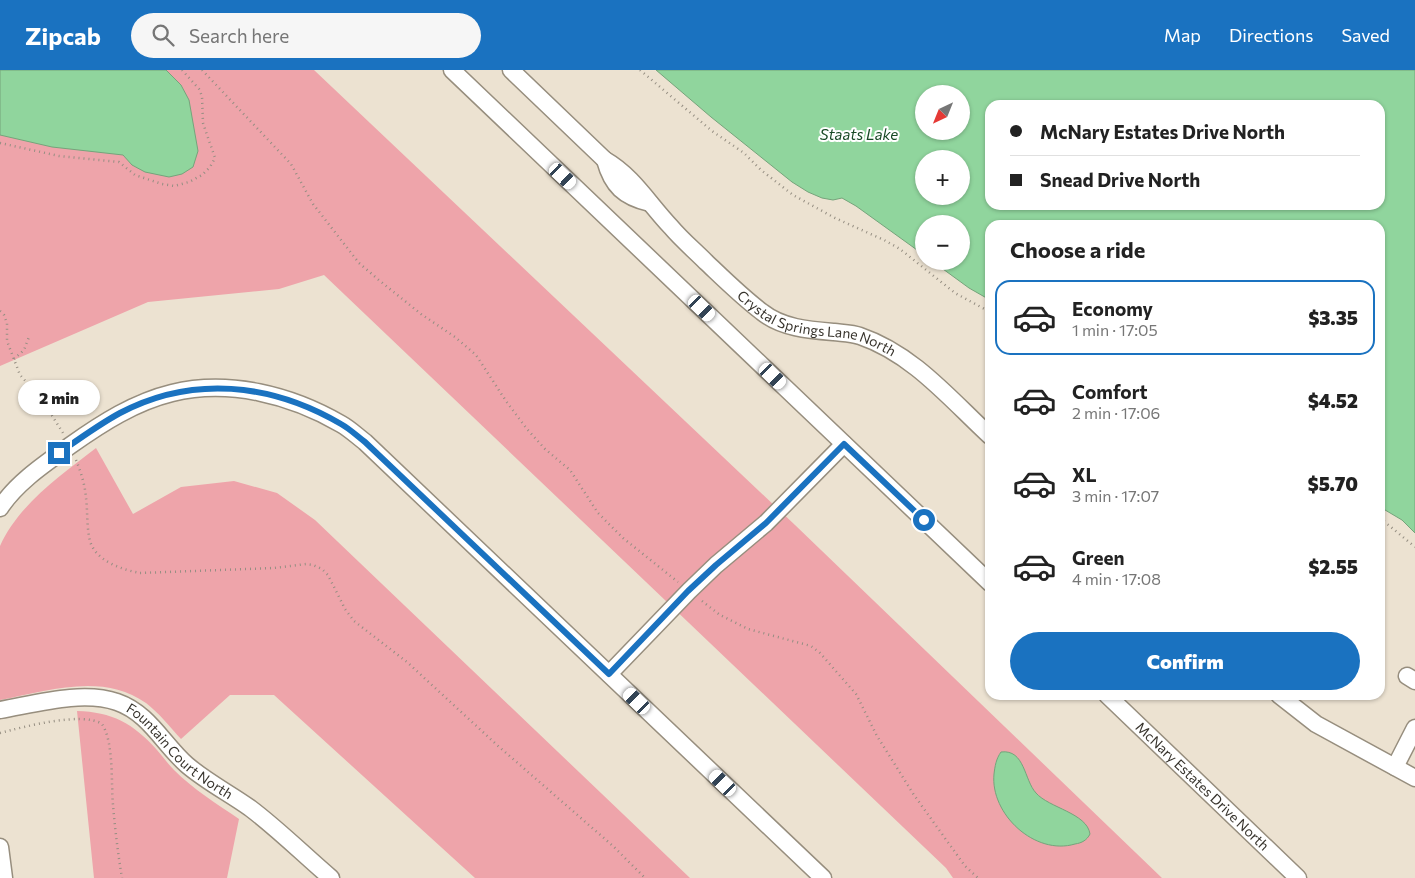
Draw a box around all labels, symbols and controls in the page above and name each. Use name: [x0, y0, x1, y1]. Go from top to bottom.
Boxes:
search box: [131, 13, 481, 58]
text: Zipcab: [25, 21, 101, 50]
icon: search: [149, 21, 177, 49]
text: Search here: [189, 24, 289, 47]
text: Map: [1164, 24, 1201, 46]
text: Directions: [1229, 24, 1313, 46]
text: Saved: [1341, 24, 1390, 46]
north arrow: [915, 85, 970, 140]
map controls: [915, 85, 970, 270]
text: McNary Estates Drive North: [1040, 120, 1285, 143]
water label: Staats Lake: [820, 125, 898, 143]
button: +: [915, 150, 970, 205]
car: [546, 160, 579, 192]
text: Snead Drive North: [1040, 168, 1200, 191]
button: −: [915, 215, 970, 270]
text: Choose a ride: [1010, 236, 1145, 263]
street label: Crystal Springs Lane North: [734, 287, 899, 359]
car: [685, 292, 718, 324]
icon: car: [1012, 295, 1057, 340]
text: Economy: [1072, 297, 1153, 320]
text: $3.35: [1308, 306, 1358, 329]
text: 1 min · 17:05: [1072, 320, 1158, 339]
car: [756, 360, 789, 392]
icon: car: [1012, 378, 1057, 423]
callout: 2 min: [18, 380, 100, 416]
text: Comfort: [1072, 380, 1148, 403]
text: 2 min: [39, 388, 79, 407]
text: $4.52: [1308, 389, 1358, 412]
text: 2 min · 17:06: [1072, 403, 1160, 422]
route end: [48, 442, 70, 464]
icon: car: [1012, 461, 1057, 506]
text: XL: [1072, 463, 1097, 486]
text: $5.70: [1308, 472, 1358, 495]
text: 3 min · 17:07: [1072, 486, 1159, 505]
route start: [913, 509, 935, 531]
icon: car: [1012, 544, 1057, 589]
text: Green: [1072, 546, 1124, 569]
text: $2.55: [1308, 555, 1358, 578]
text: 4 min · 17:08: [1072, 569, 1161, 588]
button: Confirm: [1010, 632, 1360, 690]
car: [620, 685, 653, 717]
street label: Fountain Court North: [124, 699, 236, 802]
street label: McNary Estates Drive North: [1132, 718, 1273, 854]
car: [706, 767, 739, 799]

